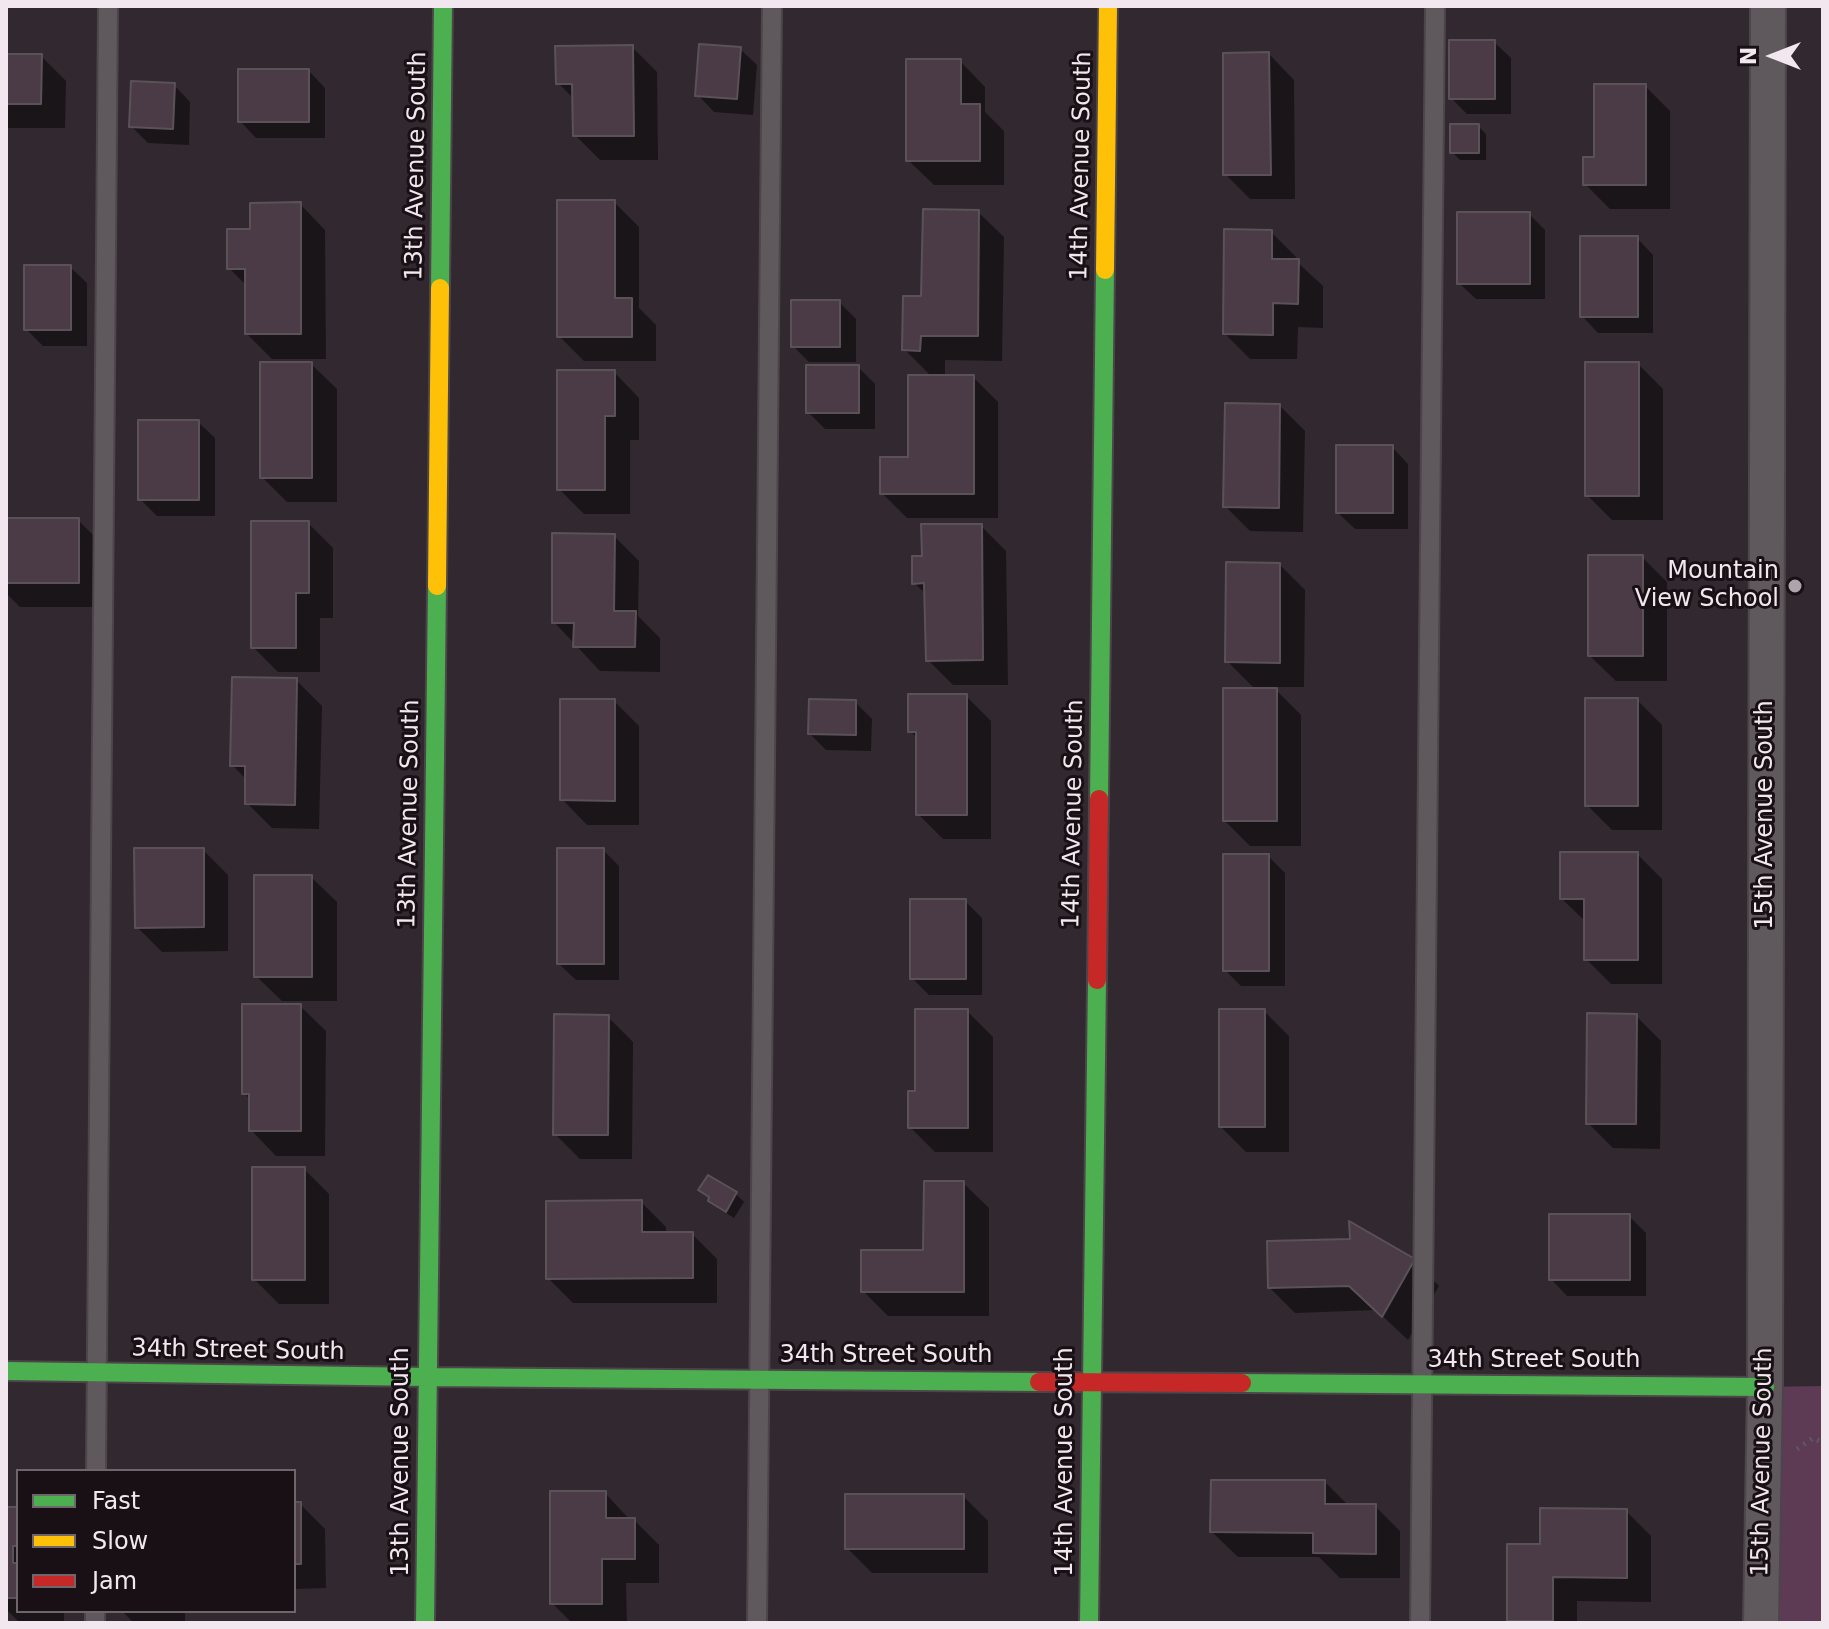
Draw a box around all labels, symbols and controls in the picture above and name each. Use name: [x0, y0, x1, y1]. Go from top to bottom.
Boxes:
north arrow: [1733, 16, 1813, 96]
text: N: [1736, 47, 1761, 65]
street label: 13th Avenue South: [401, 51, 433, 281]
street label: 14th Avenue South: [1066, 51, 1098, 281]
place label: Mountain View School: [1635, 558, 1779, 614]
marker: Mountain View School: [1786, 577, 1804, 595]
street label: 13th Avenue South: [394, 699, 426, 929]
street label: 14th Avenue South: [1058, 699, 1090, 929]
street label: 15th Avenue South: [1752, 700, 1780, 930]
street label: 34th Street South: [131, 1335, 345, 1367]
street label: 34th Street South: [779, 1342, 993, 1370]
street label: 13th Avenue South: [388, 1347, 416, 1577]
street label: 14th Avenue South: [1052, 1347, 1080, 1577]
street label: 34th Street South: [1427, 1347, 1641, 1375]
street label: 15th Avenue South: [1747, 1347, 1779, 1577]
legend: [16, 1469, 296, 1613]
text: Fast: [92, 1487, 140, 1515]
text: Slow: [92, 1527, 148, 1555]
text: Jam: [92, 1567, 137, 1595]

